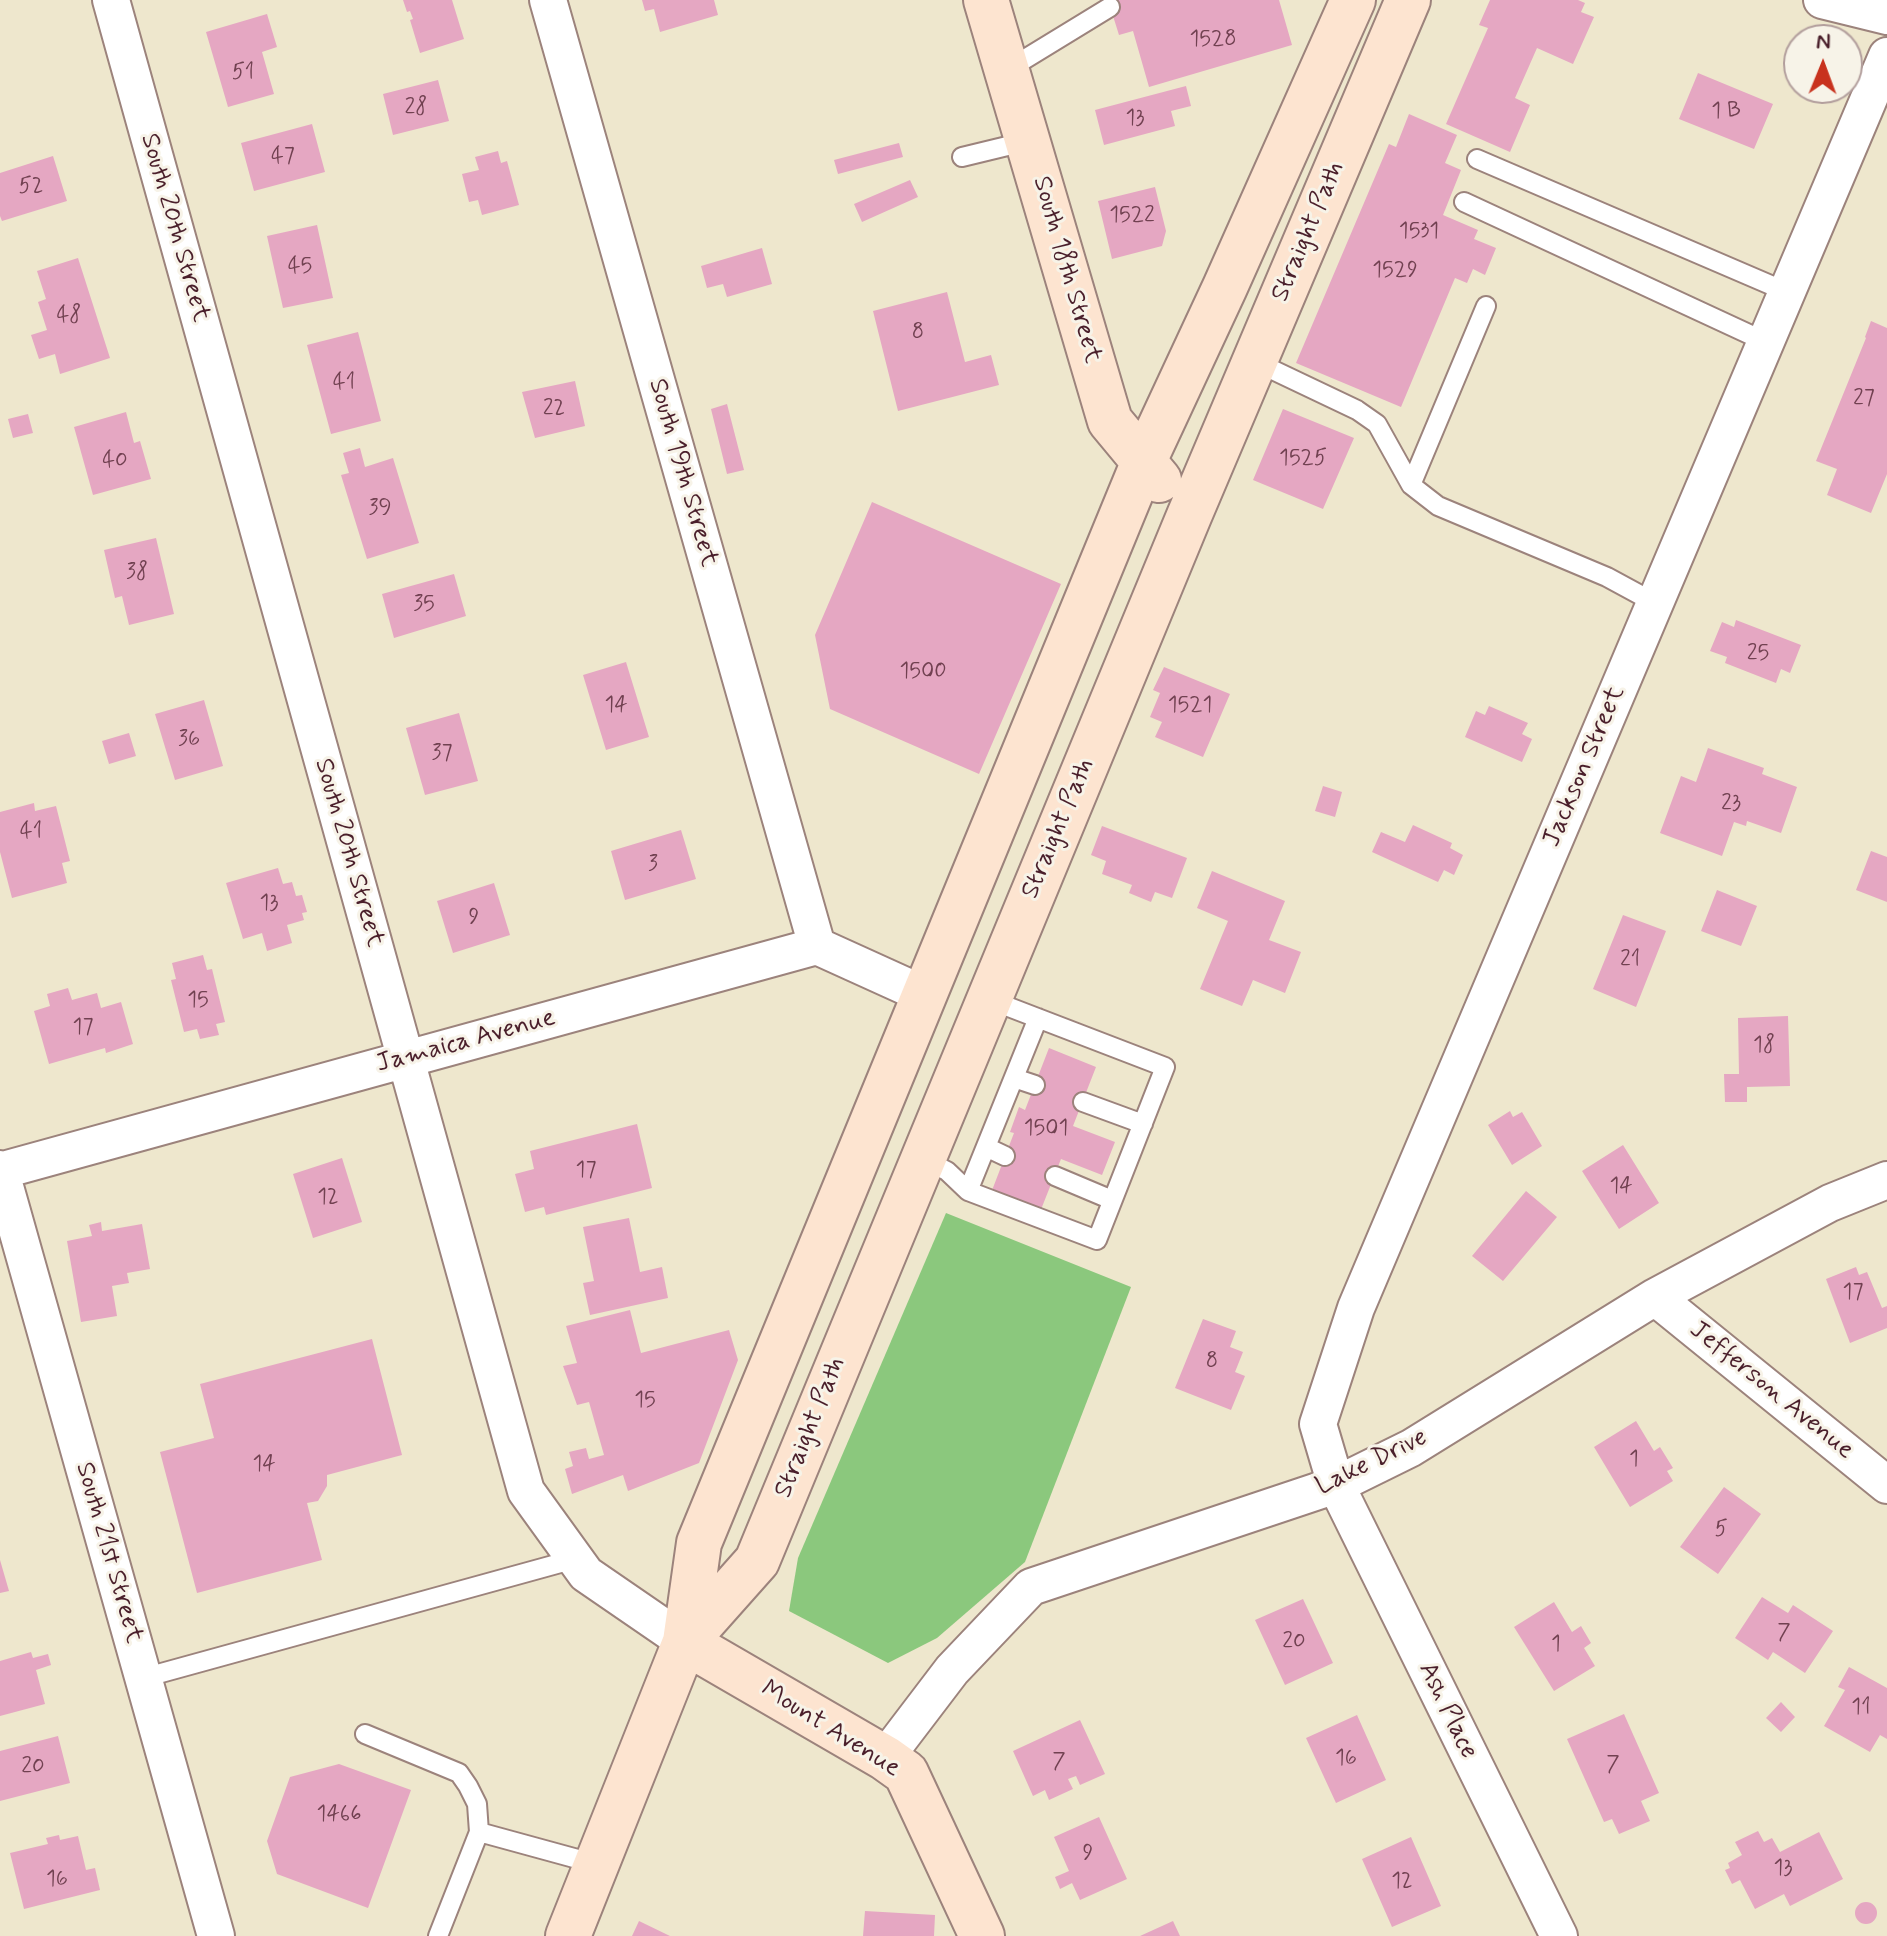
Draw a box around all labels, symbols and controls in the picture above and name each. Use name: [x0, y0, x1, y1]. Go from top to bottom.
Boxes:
north arrow: [1783, 24, 1863, 104]
house number: 1528: [1189, 27, 1237, 53]
text: N: [1816, 28, 1831, 56]
house number: 51: [232, 60, 254, 86]
house number: 28: [405, 95, 427, 121]
house number: 1 B: [1711, 99, 1741, 125]
house number: 13: [1125, 106, 1145, 132]
street label: South 20th Street: [132, 130, 216, 326]
house number: 47: [271, 144, 295, 170]
street label: Straight Path: [1266, 157, 1352, 307]
street label: South 18th Street: [1024, 173, 1108, 367]
house number: 52: [19, 174, 43, 200]
house number: 1522: [1109, 203, 1155, 229]
house number: 1531: [1399, 219, 1439, 245]
house number: 45: [288, 254, 312, 280]
house number: 1529: [1372, 258, 1418, 284]
house number: 48: [57, 303, 81, 329]
house number: 8: [912, 320, 924, 346]
house number: 41: [333, 370, 355, 396]
street label: South 19th Street: [640, 375, 724, 571]
house number: 27: [1853, 386, 1875, 412]
house number: 22: [543, 396, 565, 422]
house number: 1525: [1279, 446, 1327, 472]
house number: 40: [102, 448, 128, 474]
house number: 39: [368, 496, 392, 522]
house number: 38: [126, 560, 148, 586]
house number: 35: [413, 592, 435, 618]
house number: 25: [1747, 641, 1769, 667]
house number: 1500: [899, 659, 947, 685]
street label: Jackson Street: [1537, 682, 1633, 852]
house number: 14: [604, 693, 628, 719]
house number: 1521: [1168, 693, 1212, 719]
house number: 36: [178, 727, 200, 753]
house number: 37: [431, 741, 453, 767]
street label: Straight Path: [1016, 754, 1102, 904]
street label: South 20th Street: [306, 755, 390, 951]
house number: 23: [1721, 791, 1741, 817]
house number: 41: [20, 819, 42, 845]
house number: 3: [648, 852, 658, 878]
house number: 13: [259, 891, 279, 917]
house number: 9: [469, 905, 479, 931]
house number: 21: [1620, 947, 1640, 973]
house number: 15: [187, 988, 209, 1014]
street label: Jamaica Avenue: [373, 1003, 559, 1081]
house number: 17: [73, 1015, 93, 1041]
house number: 18: [1753, 1033, 1775, 1059]
house number: 1501: [1024, 1116, 1068, 1142]
house number: 17: [576, 1158, 596, 1184]
house number: 14: [1609, 1174, 1633, 1200]
house number: 12: [317, 1185, 339, 1211]
house number: 17: [1843, 1280, 1863, 1306]
street label: Jefferson Avenue: [1682, 1315, 1860, 1467]
house number: 8: [1206, 1349, 1218, 1375]
street label: Straight Path: [769, 1353, 853, 1503]
house number: 15: [634, 1388, 656, 1414]
street label: Lake Drive: [1311, 1423, 1433, 1503]
house number: 1: [1629, 1447, 1639, 1473]
house number: 14: [252, 1452, 276, 1478]
street label: South 21st Street: [67, 1459, 149, 1647]
house number: 5: [1714, 1517, 1728, 1543]
house number: 7: [1777, 1621, 1791, 1647]
house number: 20: [1282, 1629, 1306, 1655]
house number: 1: [1551, 1632, 1561, 1658]
street label: Ash Place: [1410, 1658, 1484, 1764]
street label: Mount Avenue: [754, 1675, 906, 1785]
house number: 11: [1851, 1695, 1871, 1721]
house number: 16: [1335, 1746, 1357, 1772]
house number: 7: [1052, 1750, 1066, 1776]
house number: 7: [1606, 1753, 1620, 1779]
house number: 20: [21, 1754, 45, 1780]
house number: 1466: [317, 1802, 361, 1828]
house number: 9: [1083, 1841, 1093, 1867]
house number: 13: [1773, 1856, 1793, 1882]
house number: 16: [46, 1867, 68, 1893]
house number: 12: [1391, 1869, 1413, 1895]

